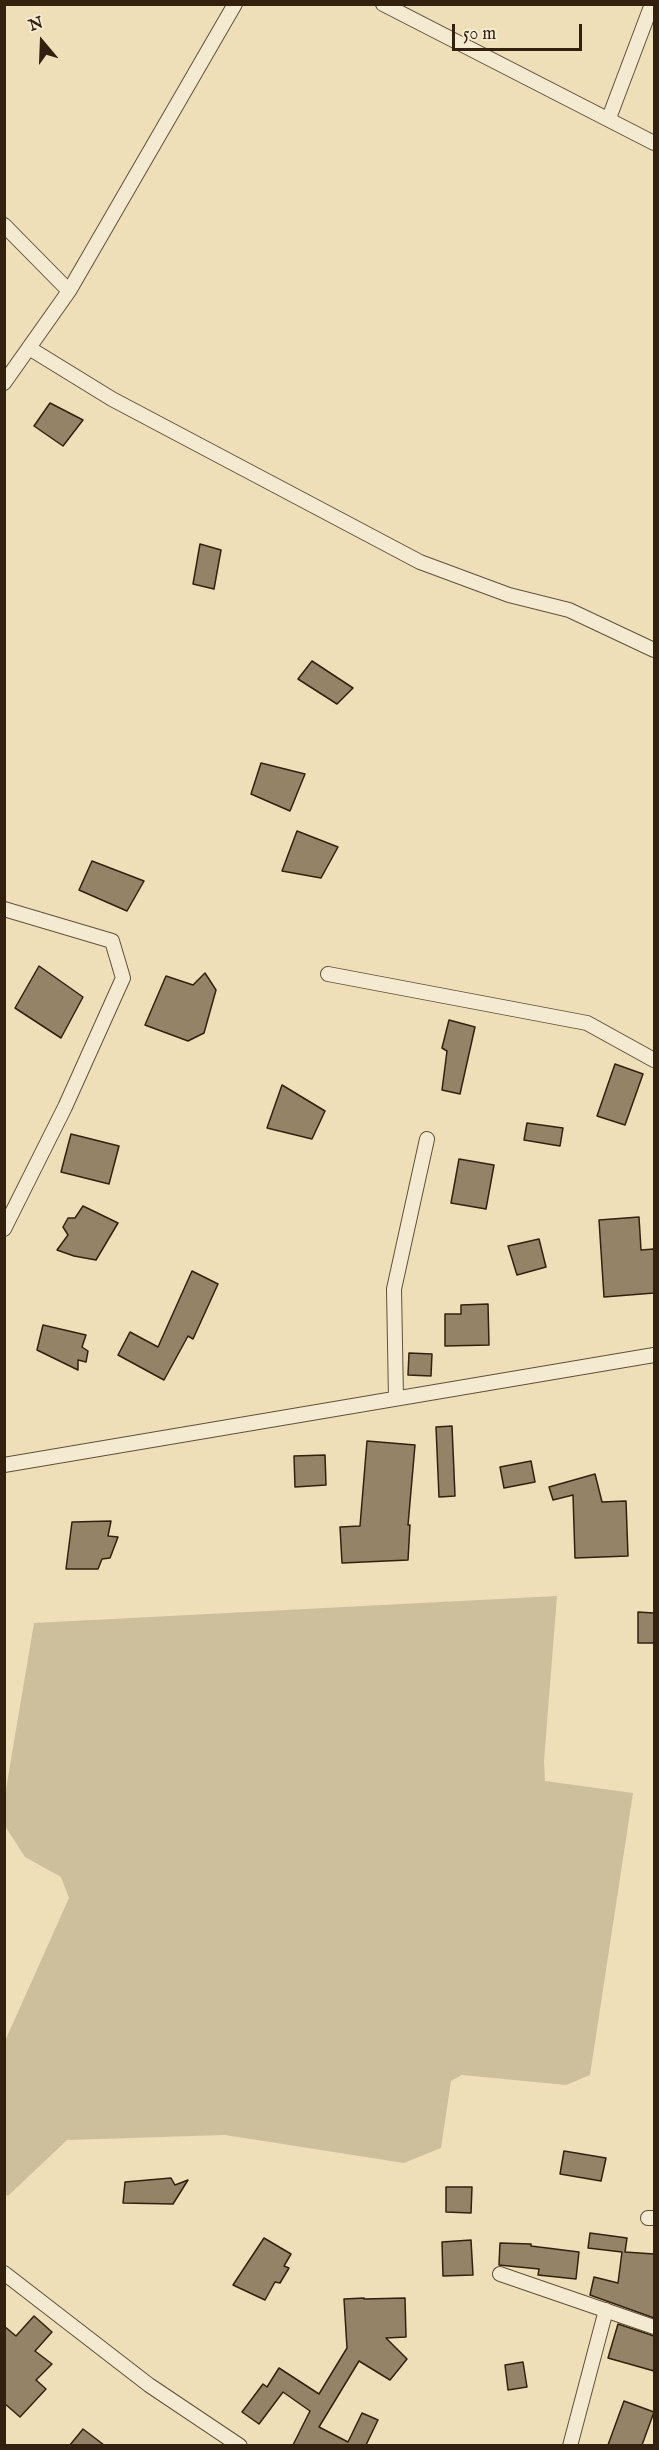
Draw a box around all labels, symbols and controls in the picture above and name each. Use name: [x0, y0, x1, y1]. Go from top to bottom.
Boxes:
north arrow: [12, 12, 72, 72]
scale bar: [455, 12, 586, 50]
text: N: [26, 13, 46, 37]
text: 50 m: [463, 23, 496, 46]

